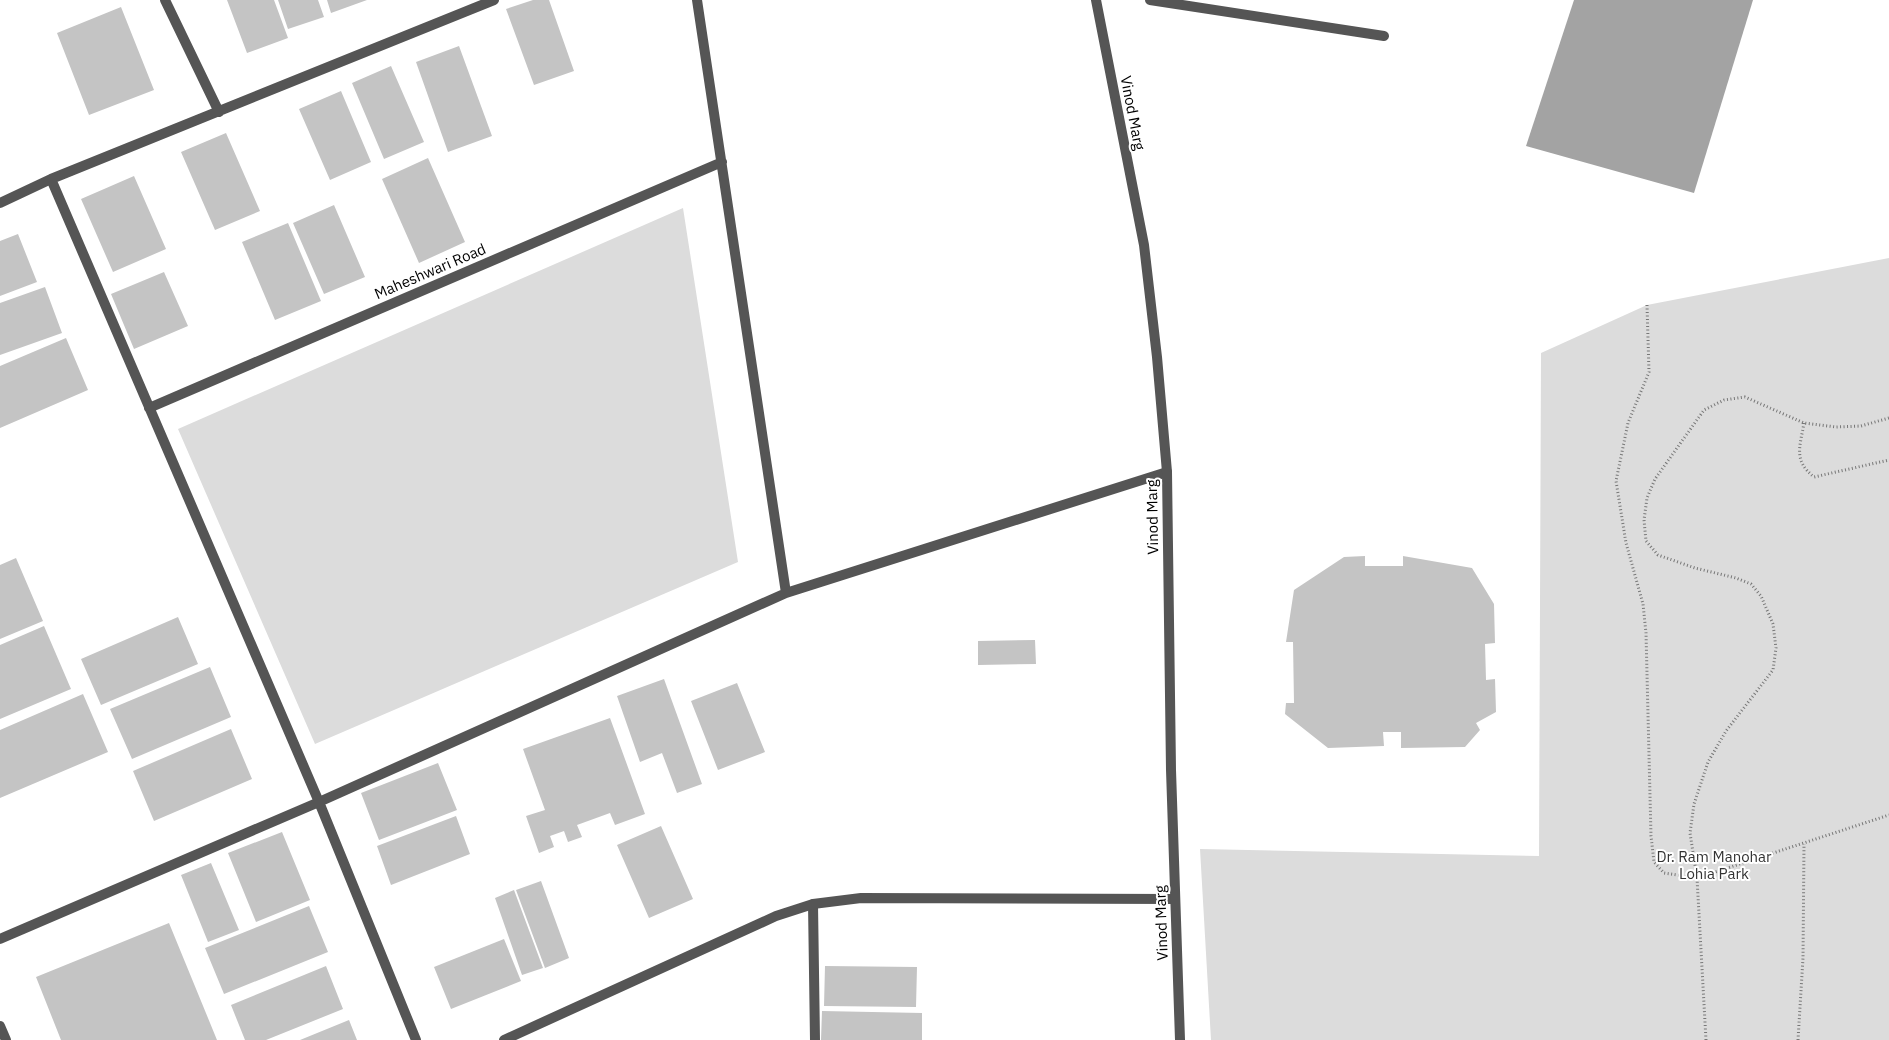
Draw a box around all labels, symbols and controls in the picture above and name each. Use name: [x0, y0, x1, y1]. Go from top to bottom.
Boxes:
street label: Vinod Marg: [1116, 74, 1150, 152]
street label: Maheshwari Road: [371, 239, 489, 303]
street label: Vinod Marg: [1142, 479, 1162, 555]
park label: Dr. Ram Manohar Lohia Park: [1656, 847, 1772, 883]
street label: Vinod Marg: [1150, 885, 1172, 961]

